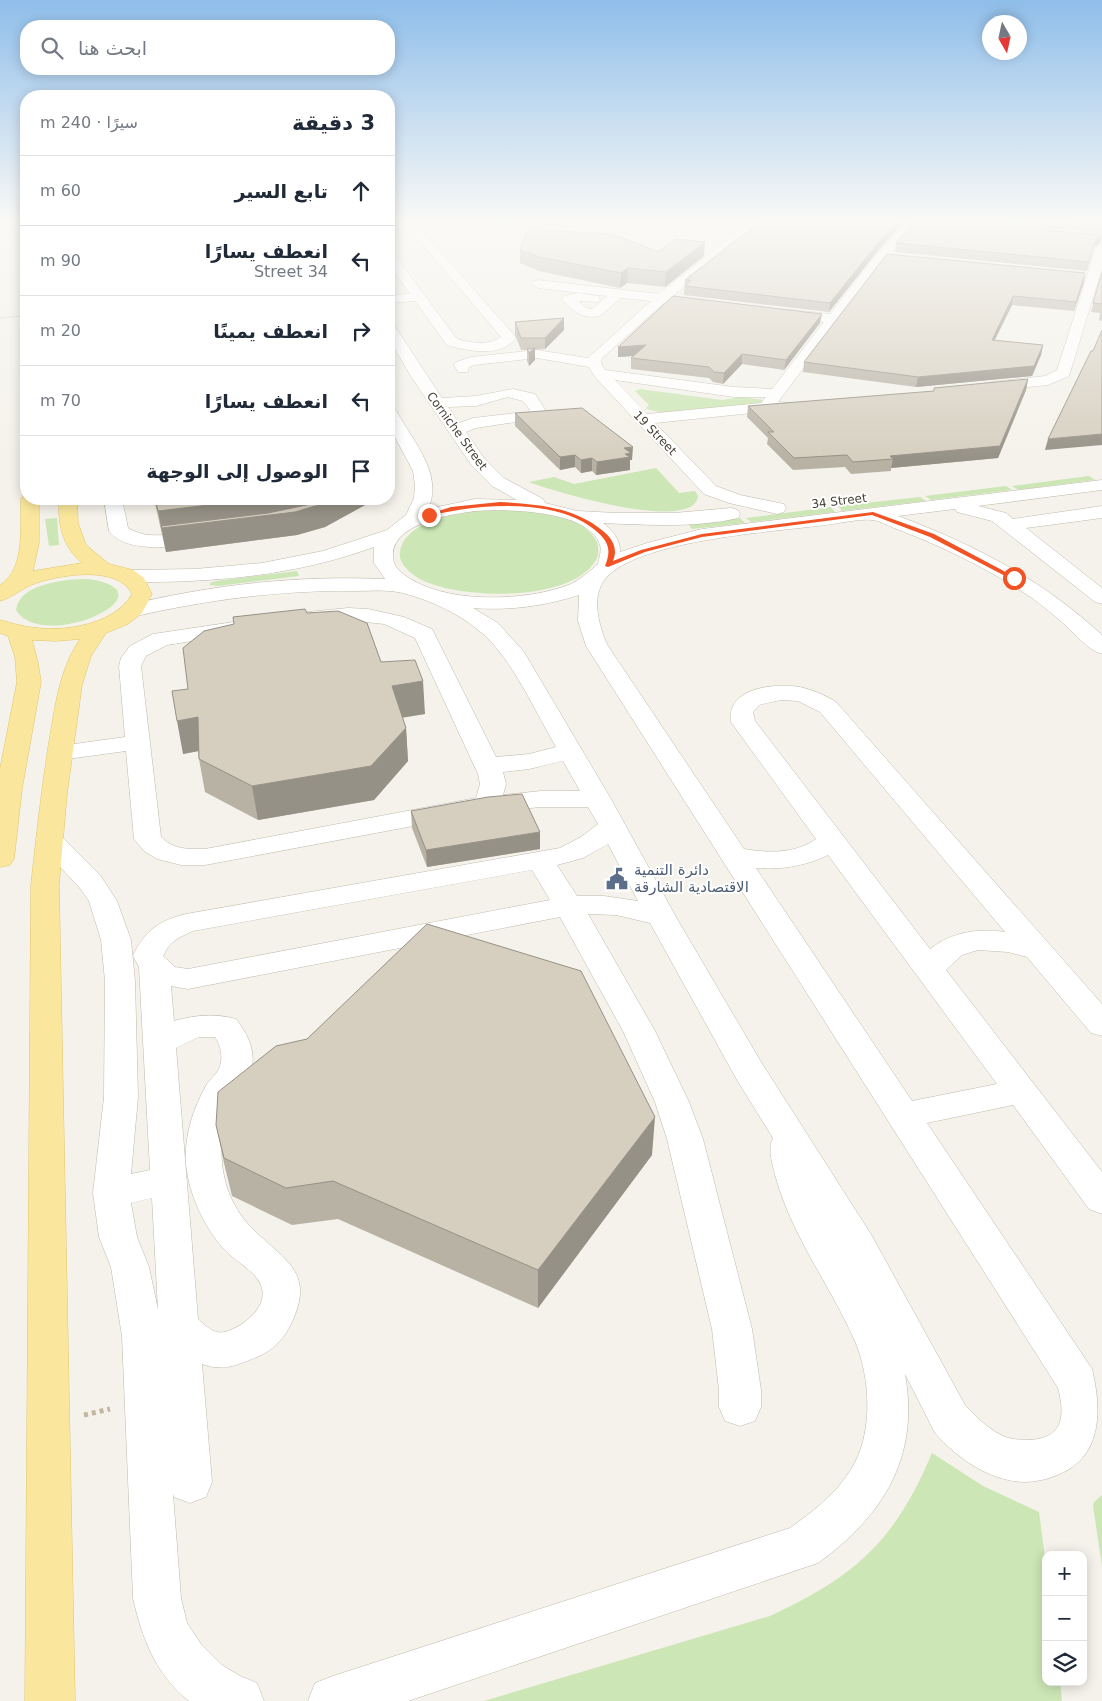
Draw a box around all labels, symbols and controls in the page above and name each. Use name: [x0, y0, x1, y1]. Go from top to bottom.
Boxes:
north arrow: [982, 15, 1027, 60]
search box: [20, 20, 395, 75]
icon: search: [38, 34, 66, 62]
text: ابحث هنا: [78, 37, 147, 59]
text: 3 دقيقة: [292, 111, 375, 135]
text: سيرًا · 240 m: [40, 113, 138, 132]
icon: ahead: [347, 177, 375, 205]
text: تابع السير: [234, 180, 328, 202]
text: 60 m: [40, 181, 81, 200]
text: انعطف يسارًا: [205, 240, 328, 262]
icon: left: [347, 247, 375, 275]
text: 90 m: [40, 251, 81, 270]
text: 34 Street: [254, 262, 328, 281]
icon: right: [347, 317, 375, 345]
text: انعطف يمينًا: [213, 320, 328, 342]
text: 20 m: [40, 321, 81, 340]
icon: left: [347, 387, 375, 415]
street label: Corniche Street: [424, 389, 490, 473]
text: انعطف يسارًا: [205, 390, 328, 412]
text: 70 m: [40, 391, 81, 410]
street label: 19 Street: [631, 408, 680, 458]
icon: arrive: [347, 457, 375, 485]
text: الوصول إلى الوجهة: [146, 460, 328, 482]
street label: 34 Street: [811, 491, 868, 511]
route end: [418, 504, 441, 527]
route start: [1003, 567, 1026, 590]
place label: دائرة التنمية الاقتصادية الشارقة: [634, 861, 749, 896]
public building icon: دائرة التنمية الاقتصادية الشارقة: [604, 866, 630, 892]
map controls: [1042, 1551, 1087, 1686]
button: +: [1042, 1551, 1087, 1596]
button: −: [1042, 1596, 1087, 1641]
button: layers: [1042, 1641, 1087, 1686]

